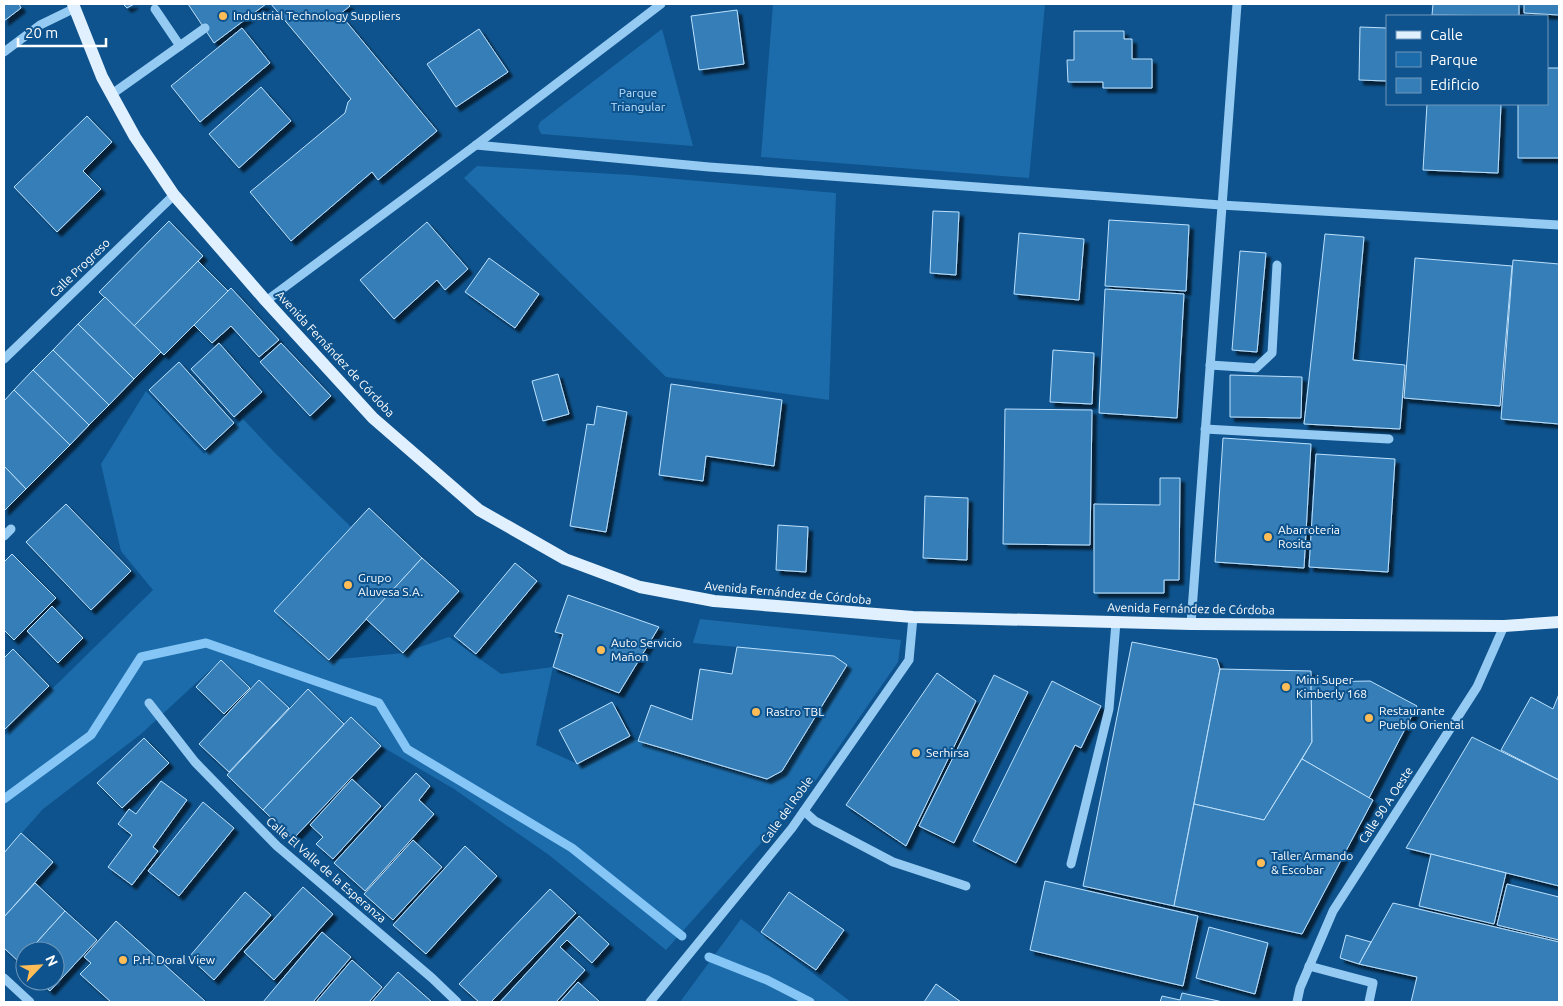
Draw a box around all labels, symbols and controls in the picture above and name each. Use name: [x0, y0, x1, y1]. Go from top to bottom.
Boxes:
place label: Industrial Technology Suppliers: [233, 9, 400, 22]
marker: Industrial Technology Suppliers: [217, 10, 229, 22]
scale bar: [18, 15, 105, 47]
legend: [1386, 15, 1548, 105]
text: 20 m: [25, 24, 58, 41]
text: Calle: [1430, 26, 1463, 43]
text: Parque: [1430, 51, 1478, 68]
text: Edificio: [1430, 76, 1479, 93]
park label: Parque Triangular: [611, 86, 666, 113]
street label: Calle Progreso: [47, 236, 112, 299]
street label: Avenida Fernández de Córdoba: [273, 288, 397, 419]
place label: Abarroteria Rosita: [1278, 523, 1340, 550]
marker: Abarroteria Rosita: [1262, 531, 1274, 543]
place label: Grupo Aluvesa S.A.: [358, 571, 423, 598]
marker: Grupo Aluvesa S.A.: [342, 579, 354, 591]
street label: Avenida Fernández de Córdoba: [704, 579, 872, 606]
street label: Avenida Fernández de Córdoba: [1107, 601, 1275, 616]
place label: Auto Servicio Mañon: [611, 636, 682, 663]
marker: Auto Servicio Mañon: [595, 644, 607, 656]
place label: Mini Super Kimberly 168: [1296, 673, 1367, 700]
marker: Mini Super Kimberly 168: [1280, 681, 1292, 693]
place label: Restaurante Pueblo Oriental: [1379, 704, 1464, 731]
place label: Rastro TBL: [766, 705, 824, 718]
marker: Rastro TBL: [750, 706, 762, 718]
marker: Restaurante Pueblo Oriental: [1363, 712, 1375, 724]
place label: Serhirsa: [926, 746, 969, 759]
marker: Serhirsa: [910, 747, 922, 759]
street label: Calle 90 A Oeste: [1356, 764, 1415, 845]
street label: Calle del Roble: [758, 774, 815, 846]
street label: Calle El Valle de la Esperanza: [264, 814, 389, 925]
place label: Taller Armando & Escobar: [1271, 849, 1353, 876]
marker: Taller Armando & Escobar: [1255, 857, 1267, 869]
north arrow: [15, 941, 65, 991]
text: N: [42, 952, 61, 969]
place label: P.H. Doral View: [133, 953, 216, 966]
marker: P.H. Doral View: [117, 954, 129, 966]

